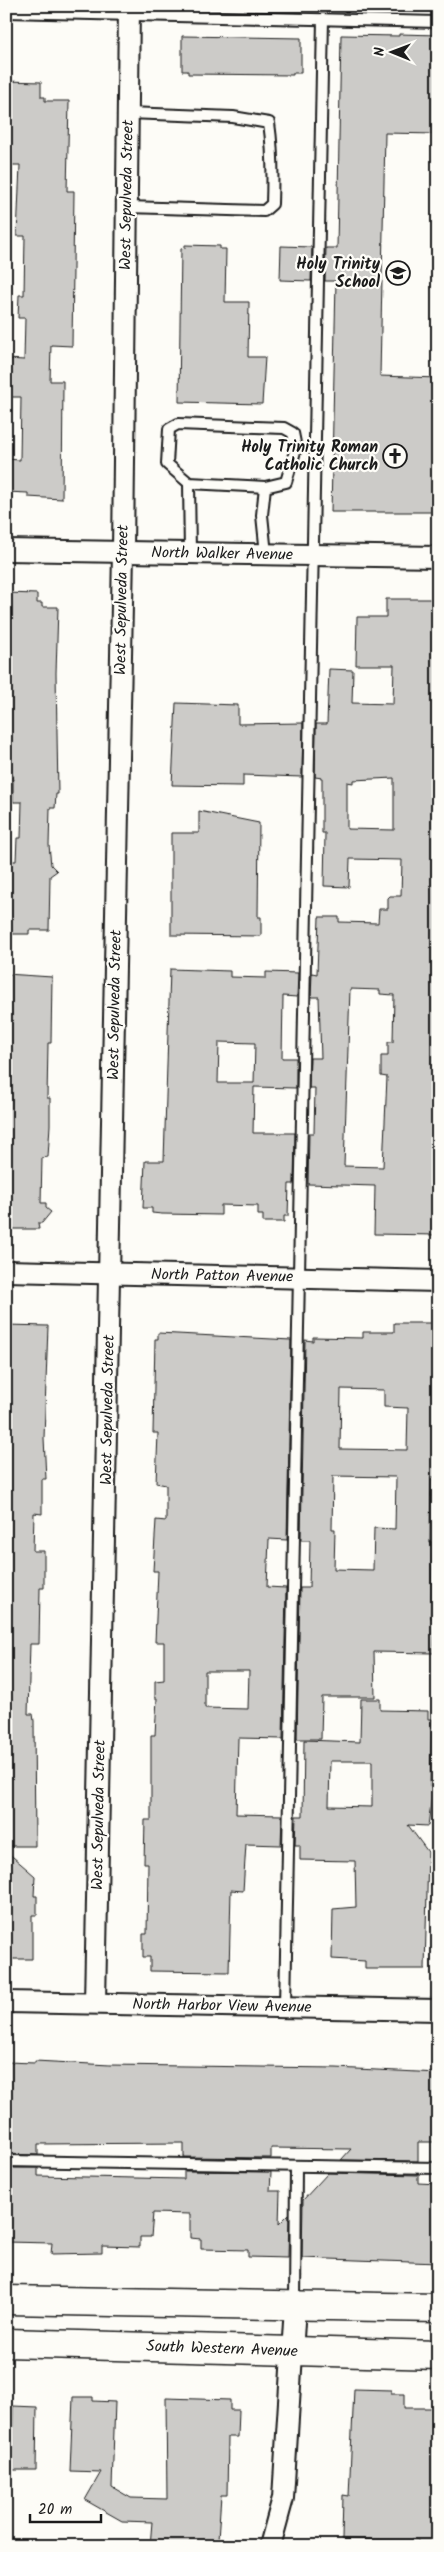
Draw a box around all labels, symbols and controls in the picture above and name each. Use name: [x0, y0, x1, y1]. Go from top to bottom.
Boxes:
north arrow: [366, 28, 416, 78]
text: N: [369, 47, 391, 56]
street label: West Sepulveda Street: [113, 119, 141, 270]
place label: Holy Trinity School: [296, 252, 381, 295]
school or university icon: Holy Trinity School: [385, 260, 411, 286]
place label: Holy Trinity Roman Catholic Church: [241, 435, 378, 478]
church icon: Holy Trinity Roman Catholic Church: [382, 443, 408, 469]
street label: West Sepulveda Street: [108, 524, 136, 675]
street label: North Walker Avenue: [151, 540, 293, 568]
street label: West Sepulveda Street: [101, 929, 129, 1080]
street label: North Patton Avenue: [151, 1262, 293, 1290]
street label: West Sepulveda Street: [94, 1334, 122, 1485]
street label: West Sepulveda Street: [85, 1739, 113, 1890]
street label: North Harbor View Avenue: [132, 1992, 312, 2020]
street label: South Western Avenue: [146, 2334, 298, 2364]
scale bar: [30, 2492, 101, 2524]
text: 20 m: [38, 2498, 72, 2522]

